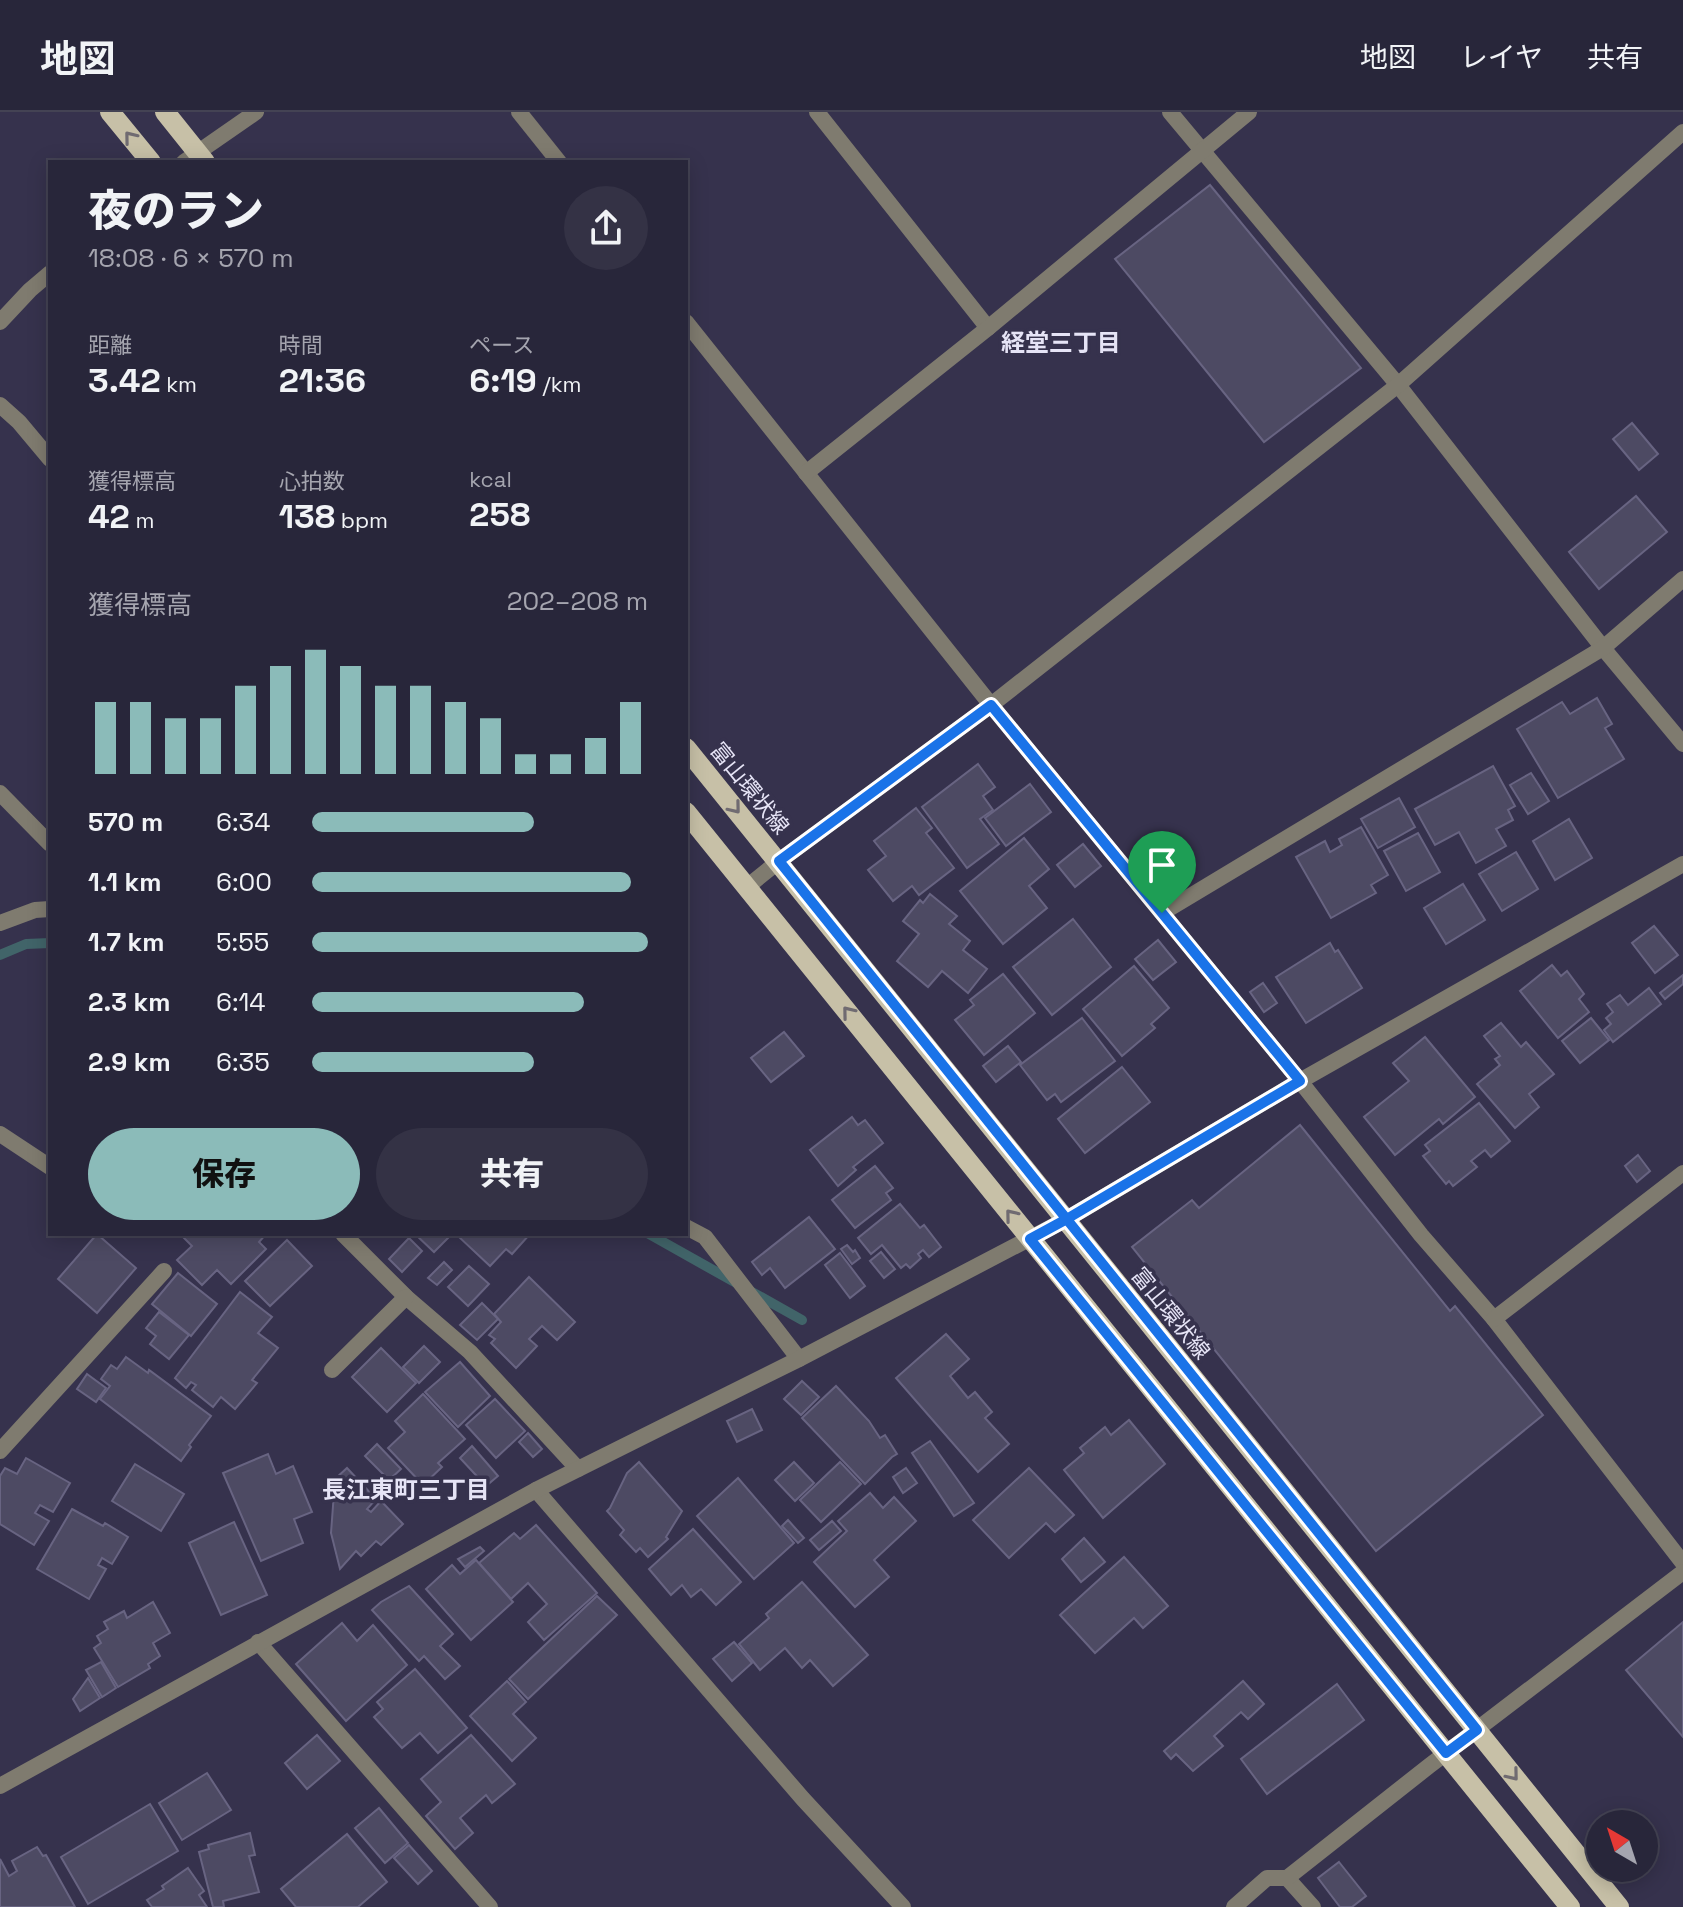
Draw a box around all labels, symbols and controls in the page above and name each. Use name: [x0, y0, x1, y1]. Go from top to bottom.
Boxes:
text: 地図: [40, 35, 116, 83]
text: 地図: [1360, 39, 1416, 75]
text: レイヤ: [1460, 39, 1543, 75]
text: 共有: [1587, 39, 1643, 75]
one-way arrow: [125, 132, 140, 146]
text: 夜のラン: [88, 183, 264, 239]
button: share: [564, 186, 648, 270]
text: 18:08 · 6 × 570 m: [88, 241, 294, 275]
district label: 経堂三丁目: [1001, 327, 1121, 358]
text: 距離: [88, 331, 132, 359]
text: 時間: [279, 331, 323, 359]
text: ペース: [469, 331, 534, 359]
text: 3.42: [88, 359, 161, 402]
text: 21:36: [279, 359, 366, 402]
text: 6:19: [469, 359, 537, 402]
text: km: [161, 370, 197, 398]
text: /km: [537, 370, 581, 398]
text: kcal: [469, 465, 512, 493]
text: 獲得標高: [88, 467, 176, 495]
text: 心拍数: [279, 467, 345, 495]
text: 258: [469, 493, 530, 536]
text: 42: [88, 495, 130, 538]
text: 138: [279, 495, 335, 538]
text: m: [130, 506, 154, 534]
text: bpm: [335, 506, 388, 534]
text: 202–208 m: [507, 584, 648, 618]
text: 獲得標高: [88, 588, 192, 622]
street label: 富山環状線: [705, 736, 795, 840]
one-way arrow: [726, 799, 740, 814]
text: 570 m: [88, 805, 163, 839]
text: 6:34: [216, 805, 270, 839]
pin: [1128, 831, 1196, 913]
icon: arrive: [1140, 843, 1184, 887]
text: 1.1 km: [88, 865, 161, 899]
text: 6:00: [216, 865, 272, 899]
text: 1.7 km: [88, 925, 165, 959]
text: 5:55: [216, 925, 269, 959]
text: 2.3 km: [88, 985, 170, 1019]
text: 6:14: [216, 985, 266, 1019]
one-way arrow: [843, 1007, 858, 1021]
text: 2.9 km: [88, 1045, 171, 1079]
text: 6:35: [216, 1045, 270, 1079]
button: 保存: [88, 1128, 360, 1220]
button: 共有: [376, 1128, 648, 1220]
one-way arrow: [1006, 1210, 1021, 1224]
street label: 富山環状線: [1126, 1261, 1216, 1365]
district label: 長江東町三丁目: [322, 1474, 490, 1505]
one-way arrow: [1503, 1765, 1517, 1780]
north arrow: [1586, 1810, 1658, 1882]
map controls: [1586, 1810, 1658, 1882]

